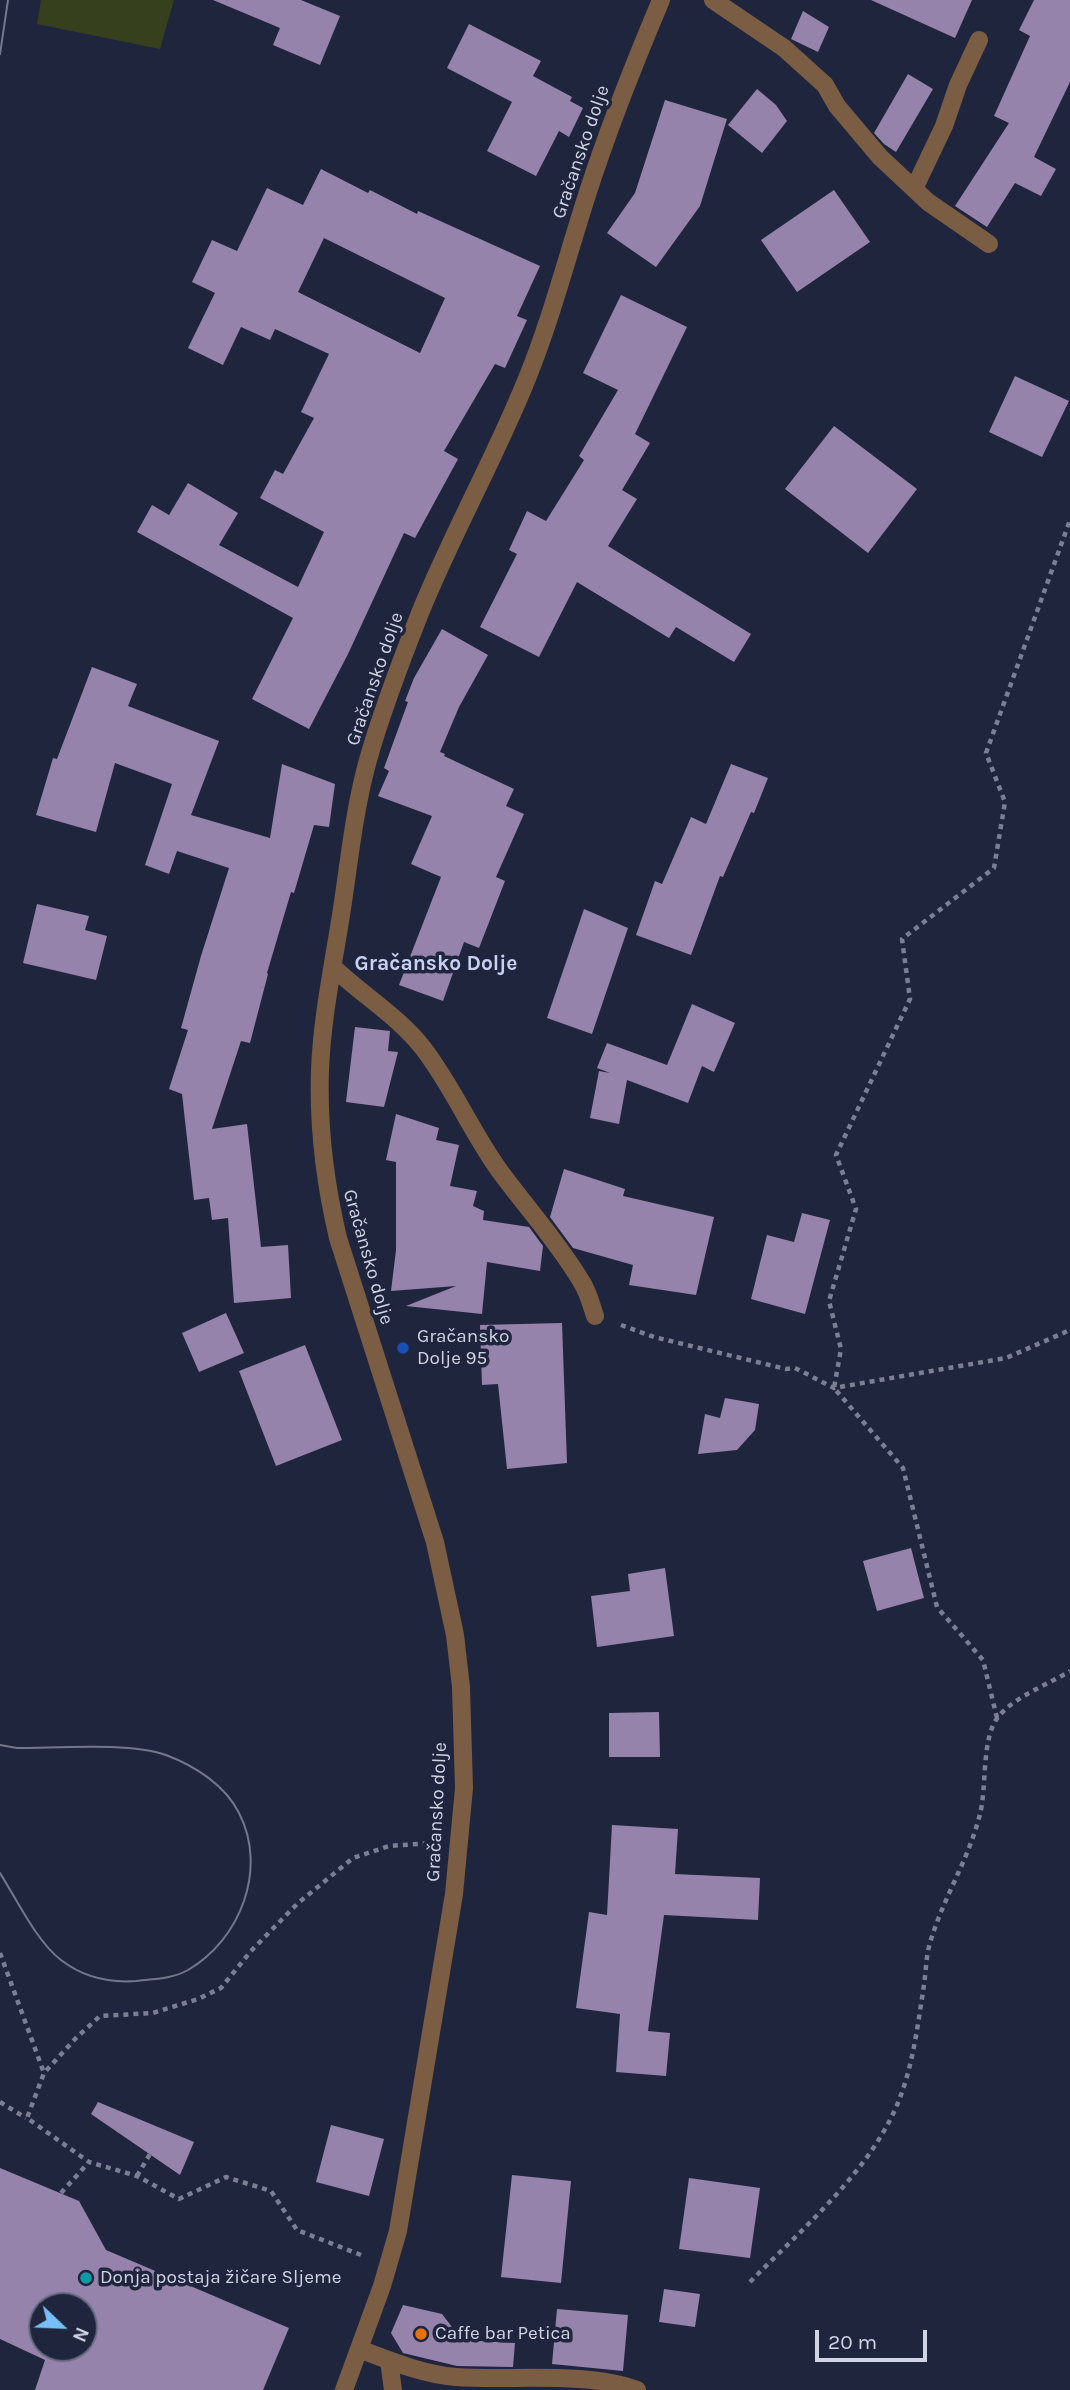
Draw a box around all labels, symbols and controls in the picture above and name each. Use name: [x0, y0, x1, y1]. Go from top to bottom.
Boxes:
street label: Gračansko dolje: [548, 82, 614, 222]
street label: Gračansko dolje: [342, 609, 408, 749]
district label: Gračansko Dolje: [355, 951, 517, 977]
street label: Gračansko dolje: [338, 1187, 398, 1327]
place label: Gračansko Dolje 95: [417, 1326, 509, 1370]
marker: Gračansko Dolje 95: [395, 1340, 411, 1356]
street label: Gračansko dolje: [422, 1742, 452, 1882]
place label: Donja postaja žičare Sljeme: [100, 2267, 341, 2289]
marker: Donja postaja žičare Sljeme: [78, 2270, 94, 2286]
north arrow: [28, 2292, 98, 2362]
scale bar: [818, 2316, 930, 2360]
place label: Caffe bar Petica: [435, 2323, 571, 2345]
text: N: [68, 2324, 93, 2345]
marker: Caffe bar Petica: [413, 2326, 429, 2342]
text: 20 m: [828, 2330, 877, 2354]

